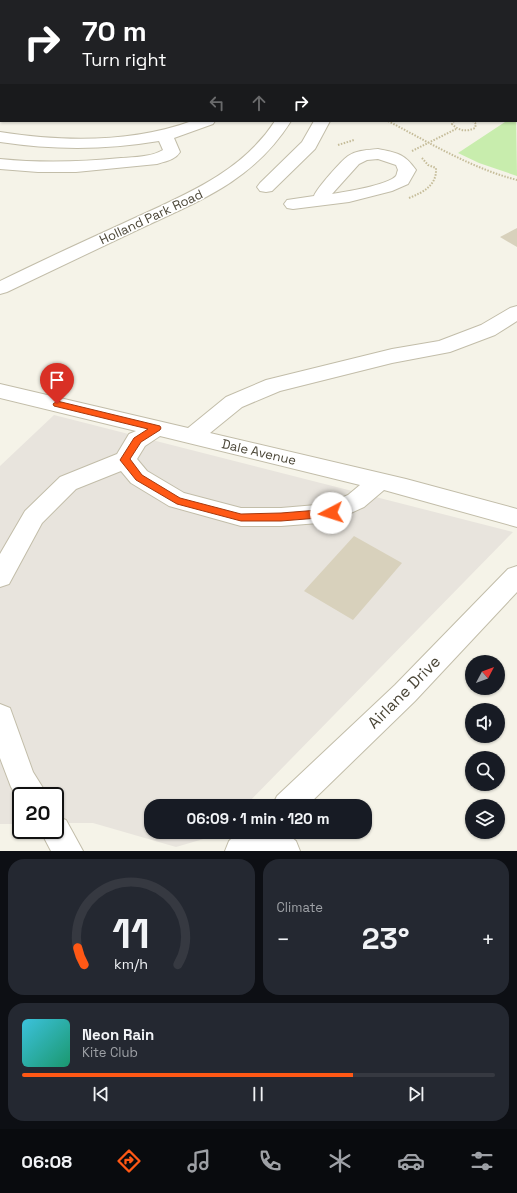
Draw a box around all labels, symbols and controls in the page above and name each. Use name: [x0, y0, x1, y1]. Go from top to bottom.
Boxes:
text: 70 m: [82, 13, 147, 49]
icon: right: [16, 16, 68, 68]
text: Turn right: [82, 48, 166, 71]
icon: left: [206, 92, 228, 114]
icon: ahead: [248, 92, 270, 114]
icon: right: [290, 92, 312, 114]
street label: Holland Park Road: [96, 186, 206, 248]
pin: [40, 363, 74, 404]
icon: arrive: [46, 369, 68, 391]
street label: Dale Avenue: [220, 435, 298, 469]
position arrow: [310, 492, 352, 534]
street label: Airlane Drive: [363, 651, 445, 733]
north arrow: [465, 655, 505, 695]
map controls: [465, 655, 505, 839]
button: sound: [465, 703, 505, 743]
button: search: [465, 751, 505, 791]
speed limit sign: 20: [12, 787, 64, 839]
button: layers: [465, 799, 505, 839]
text: 06:09 · 1 min · 120 m: [187, 809, 329, 828]
text: Climate: [277, 899, 323, 916]
text: 11: [112, 907, 150, 960]
text: 23°: [362, 919, 410, 958]
text: −: [277, 925, 290, 953]
text: +: [481, 925, 495, 953]
text: km/h: [114, 955, 148, 973]
text: Neon Rain: [82, 1025, 154, 1044]
text: Kite Club: [82, 1044, 138, 1061]
icon: previous: [90, 1083, 112, 1105]
icon: pause: [247, 1083, 269, 1105]
icon: next: [405, 1083, 427, 1105]
icon: directions: [115, 1147, 143, 1175]
icon: music: [185, 1147, 213, 1175]
icon: phone: [256, 1147, 284, 1175]
icon: climate: [326, 1147, 354, 1175]
icon: car: [397, 1147, 425, 1175]
icon: filters: [468, 1147, 496, 1175]
text: 06:08: [21, 1150, 72, 1173]

